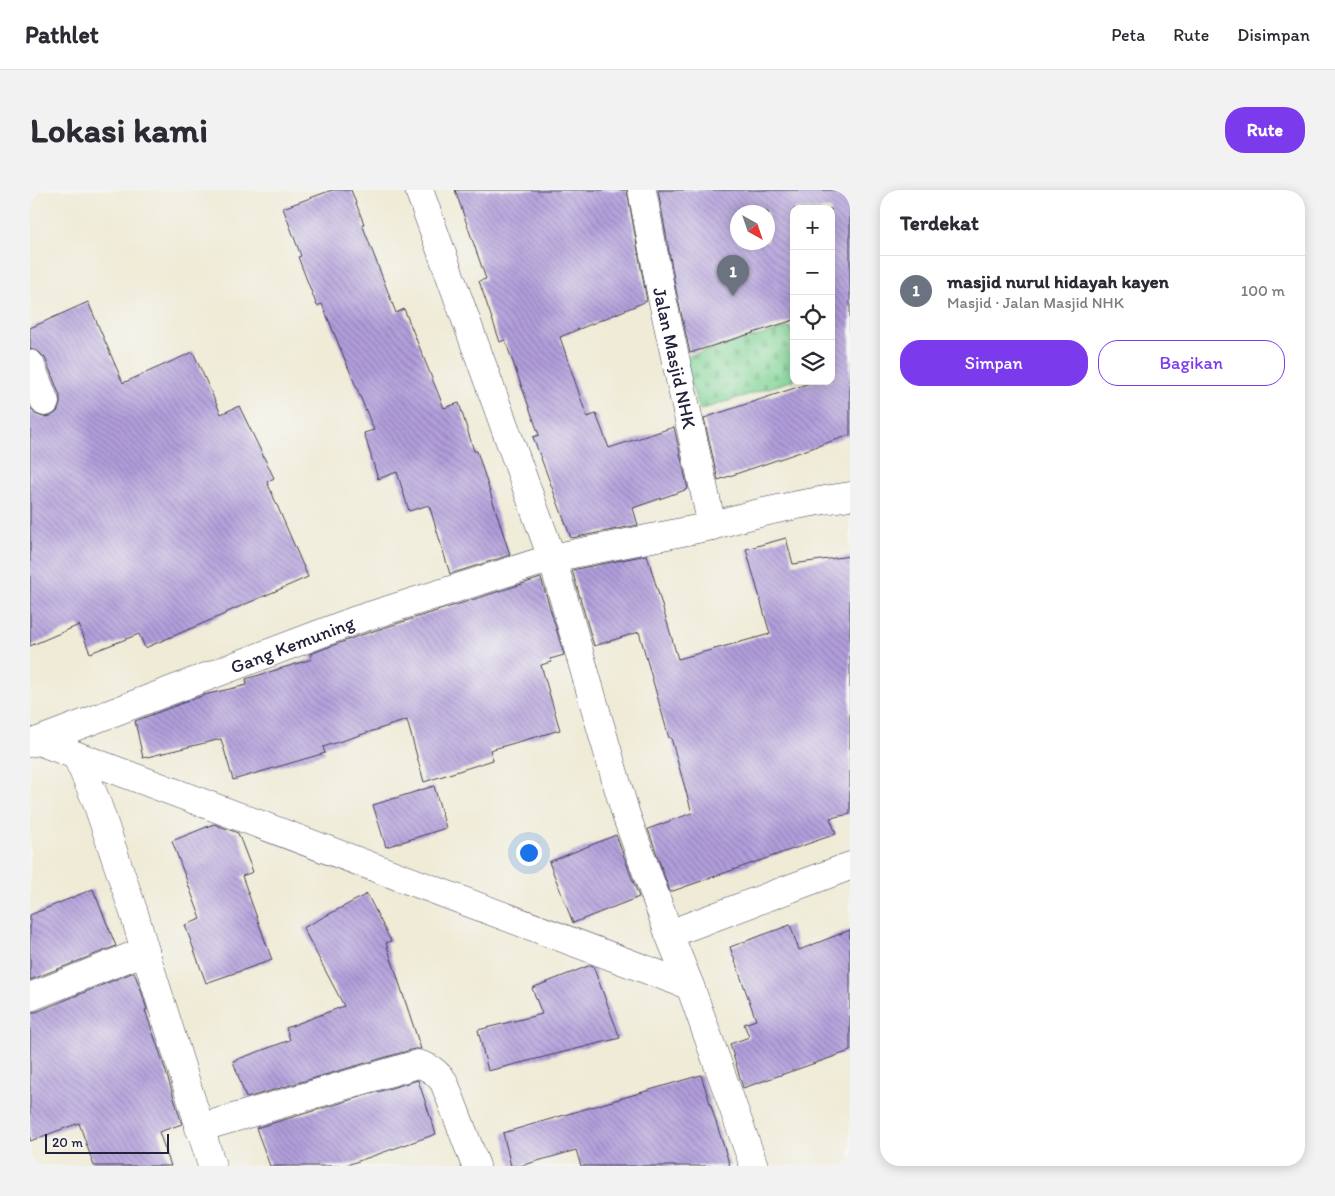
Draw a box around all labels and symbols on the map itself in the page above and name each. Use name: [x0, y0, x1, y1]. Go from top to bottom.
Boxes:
north arrow: [730, 205, 775, 250]
pin: 1: [717, 255, 749, 296]
street label: Jalan Masjid NHK: [648, 285, 701, 431]
street label: Gang Kemuning: [227, 611, 358, 679]
your location: [516, 840, 542, 866]
scale bar: [45, 1131, 169, 1154]

